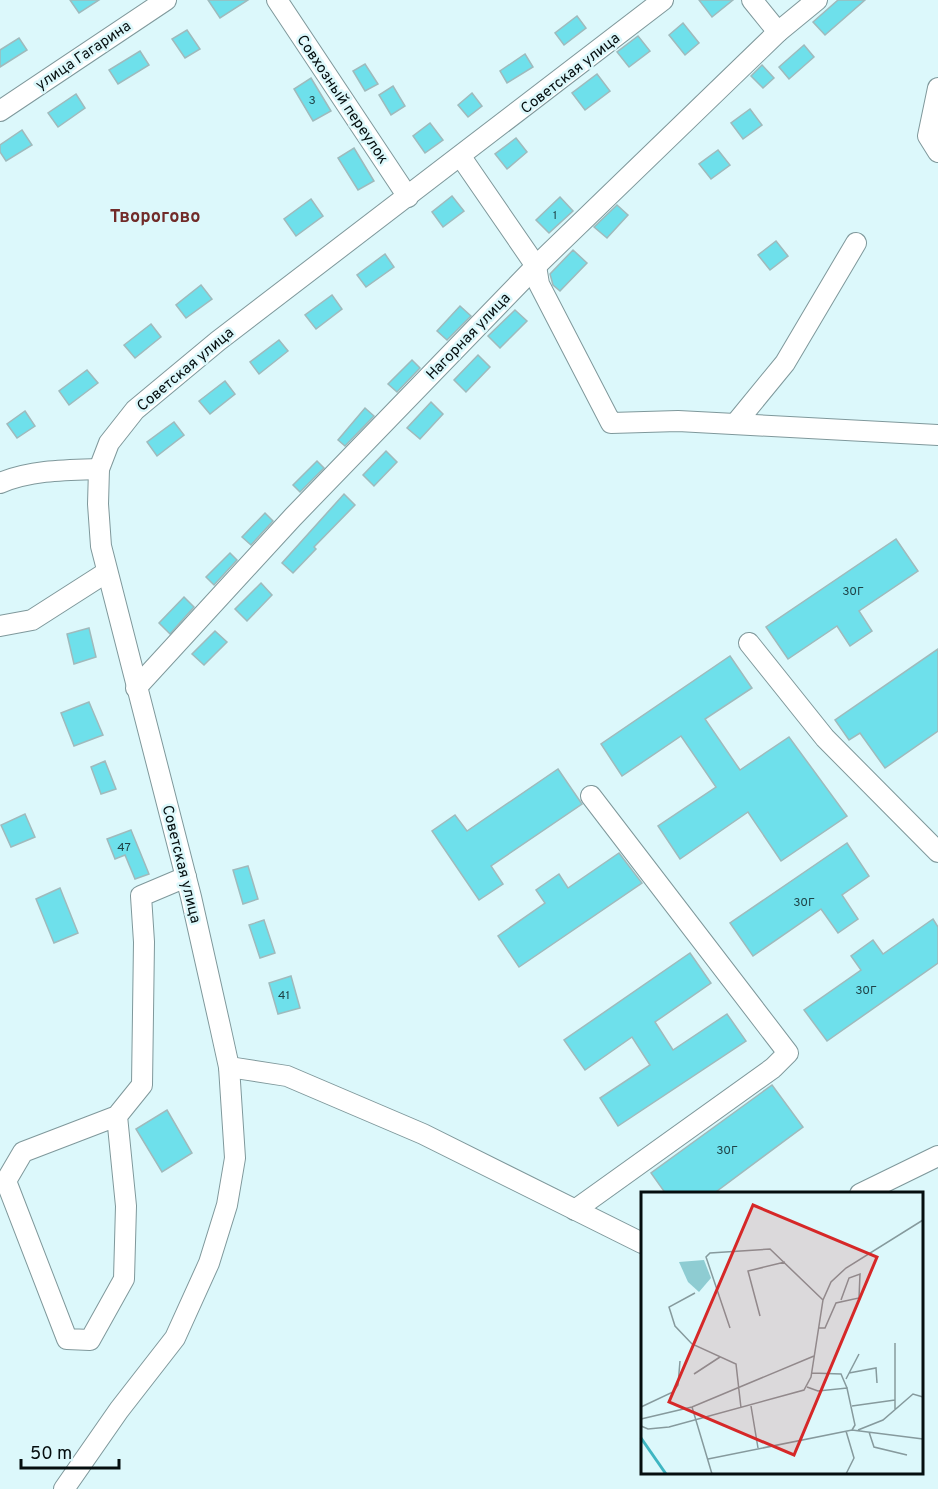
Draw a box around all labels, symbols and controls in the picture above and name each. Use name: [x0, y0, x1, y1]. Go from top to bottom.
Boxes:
street label: улица Гагарина: [33, 17, 135, 95]
street label: Советская улица: [517, 30, 624, 119]
street label: Совхозный переулок: [292, 32, 392, 168]
house number: 3: [308, 93, 316, 109]
district label: Творогово: [110, 206, 200, 229]
house number: 1: [553, 208, 557, 224]
street label: Нагорная улица: [423, 290, 515, 384]
street label: Советская улица: [134, 324, 238, 416]
house number: 30Г: [842, 584, 864, 600]
street label: Советская улица: [157, 803, 204, 925]
house number: 47: [117, 840, 131, 856]
house number: 30Г: [793, 895, 815, 911]
house number: 30Г: [855, 983, 877, 999]
house number: 41: [278, 988, 290, 1004]
house number: 30Г: [716, 1143, 738, 1159]
inset map: [641, 1192, 923, 1474]
scale bar: [21, 1432, 118, 1470]
text: 50 m: [30, 1443, 72, 1466]

